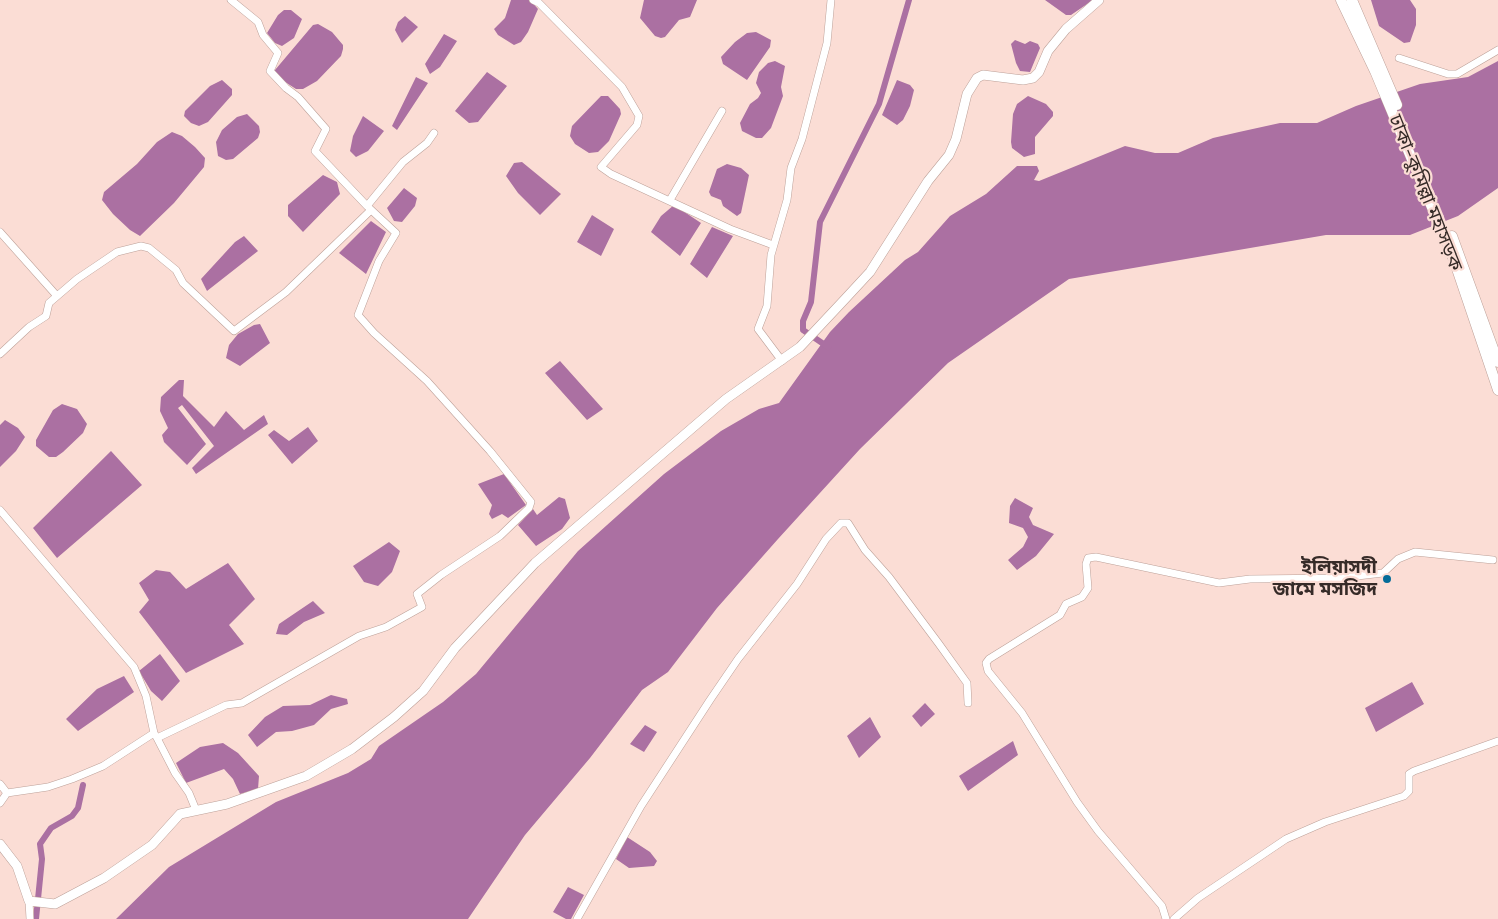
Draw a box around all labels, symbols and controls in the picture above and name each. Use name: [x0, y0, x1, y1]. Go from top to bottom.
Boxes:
street label: ঢাকা–কুমিল্লা মহাসড়ক: [1383, 112, 1467, 274]
place label: ইলিয়াসদী জামে মসজিদ: [1273, 557, 1377, 601]
marker: ইলিয়াসদী জামে মসজিদ: [1381, 573, 1393, 585]

